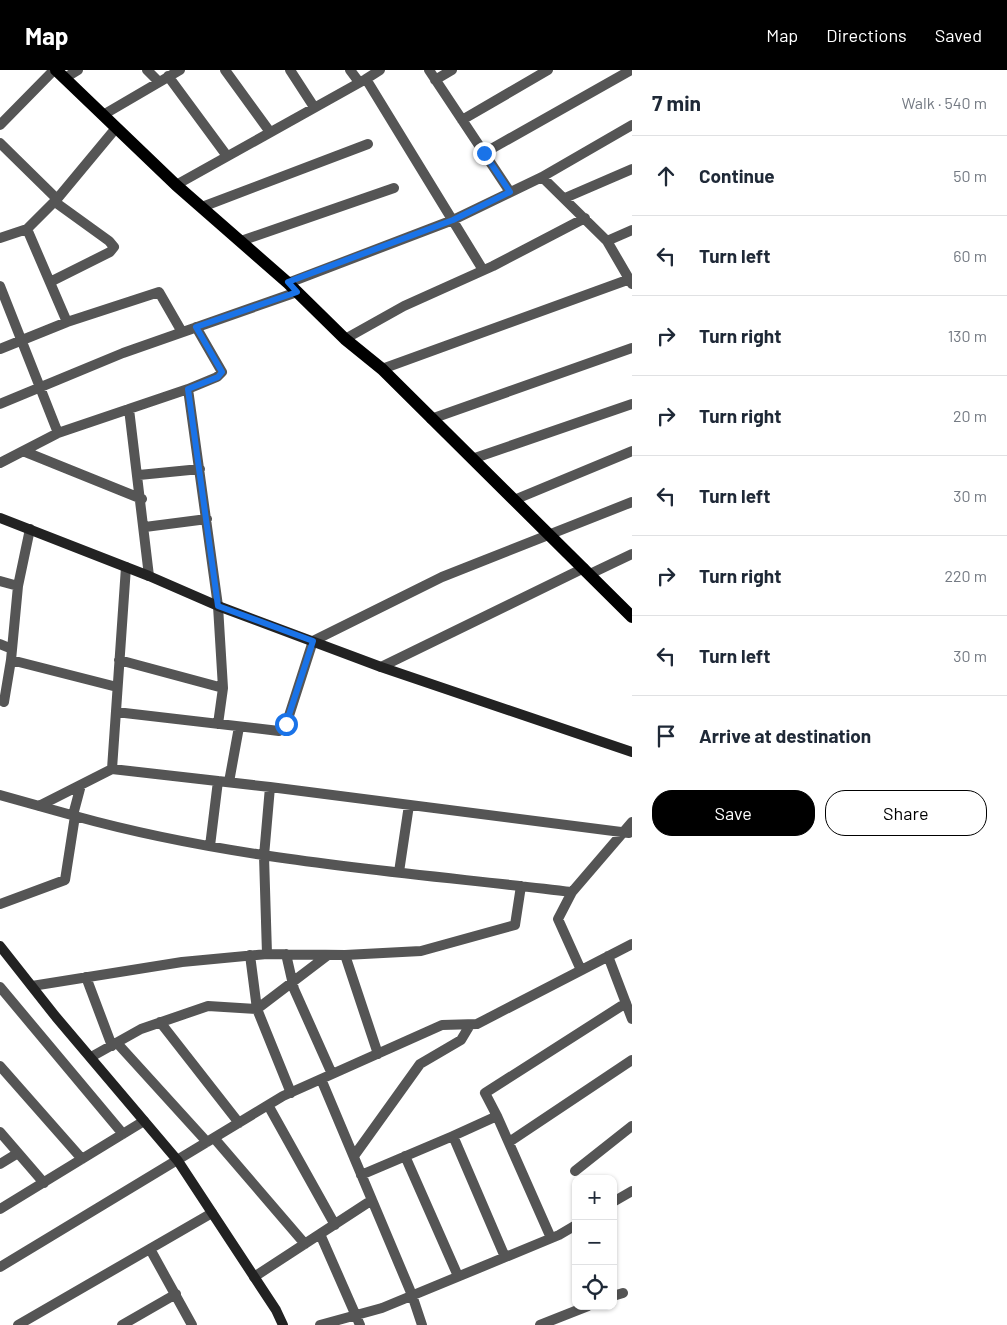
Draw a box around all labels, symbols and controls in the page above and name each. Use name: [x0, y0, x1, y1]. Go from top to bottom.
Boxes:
text: Map: [25, 21, 68, 50]
text: Map: [766, 24, 798, 46]
text: Directions: [826, 24, 907, 46]
text: Saved: [935, 24, 982, 46]
text: 7 min: [652, 90, 701, 115]
text: Walk · 540 m: [902, 93, 987, 112]
route end: [473, 142, 496, 165]
icon: ahead: [652, 162, 680, 190]
text: Continue: [699, 164, 775, 187]
text: 50 m: [953, 166, 987, 185]
icon: left: [652, 242, 680, 270]
text: Turn left: [699, 244, 770, 267]
text: 60 m: [953, 246, 987, 265]
icon: right: [652, 322, 680, 350]
text: Turn right: [699, 324, 781, 347]
text: 130 m: [948, 326, 987, 345]
icon: right: [652, 402, 680, 430]
text: Turn right: [699, 404, 781, 427]
text: 20 m: [953, 406, 987, 425]
icon: left: [652, 482, 680, 510]
text: Turn left: [699, 484, 770, 507]
text: 30 m: [953, 486, 987, 505]
icon: right: [652, 562, 680, 590]
text: Turn right: [699, 564, 781, 587]
text: 220 m: [944, 566, 987, 585]
icon: left: [652, 642, 680, 670]
text: Turn left: [699, 644, 770, 667]
text: 30 m: [953, 646, 987, 665]
route start: [275, 713, 298, 736]
icon: arrive: [652, 722, 680, 750]
text: Arrive at destination: [699, 724, 871, 747]
button: Save: [652, 790, 815, 836]
button: Share: [825, 790, 987, 836]
map controls: [572, 1175, 617, 1310]
button: +: [572, 1175, 617, 1220]
button: −: [572, 1220, 617, 1265]
button: locate: [572, 1265, 617, 1310]

